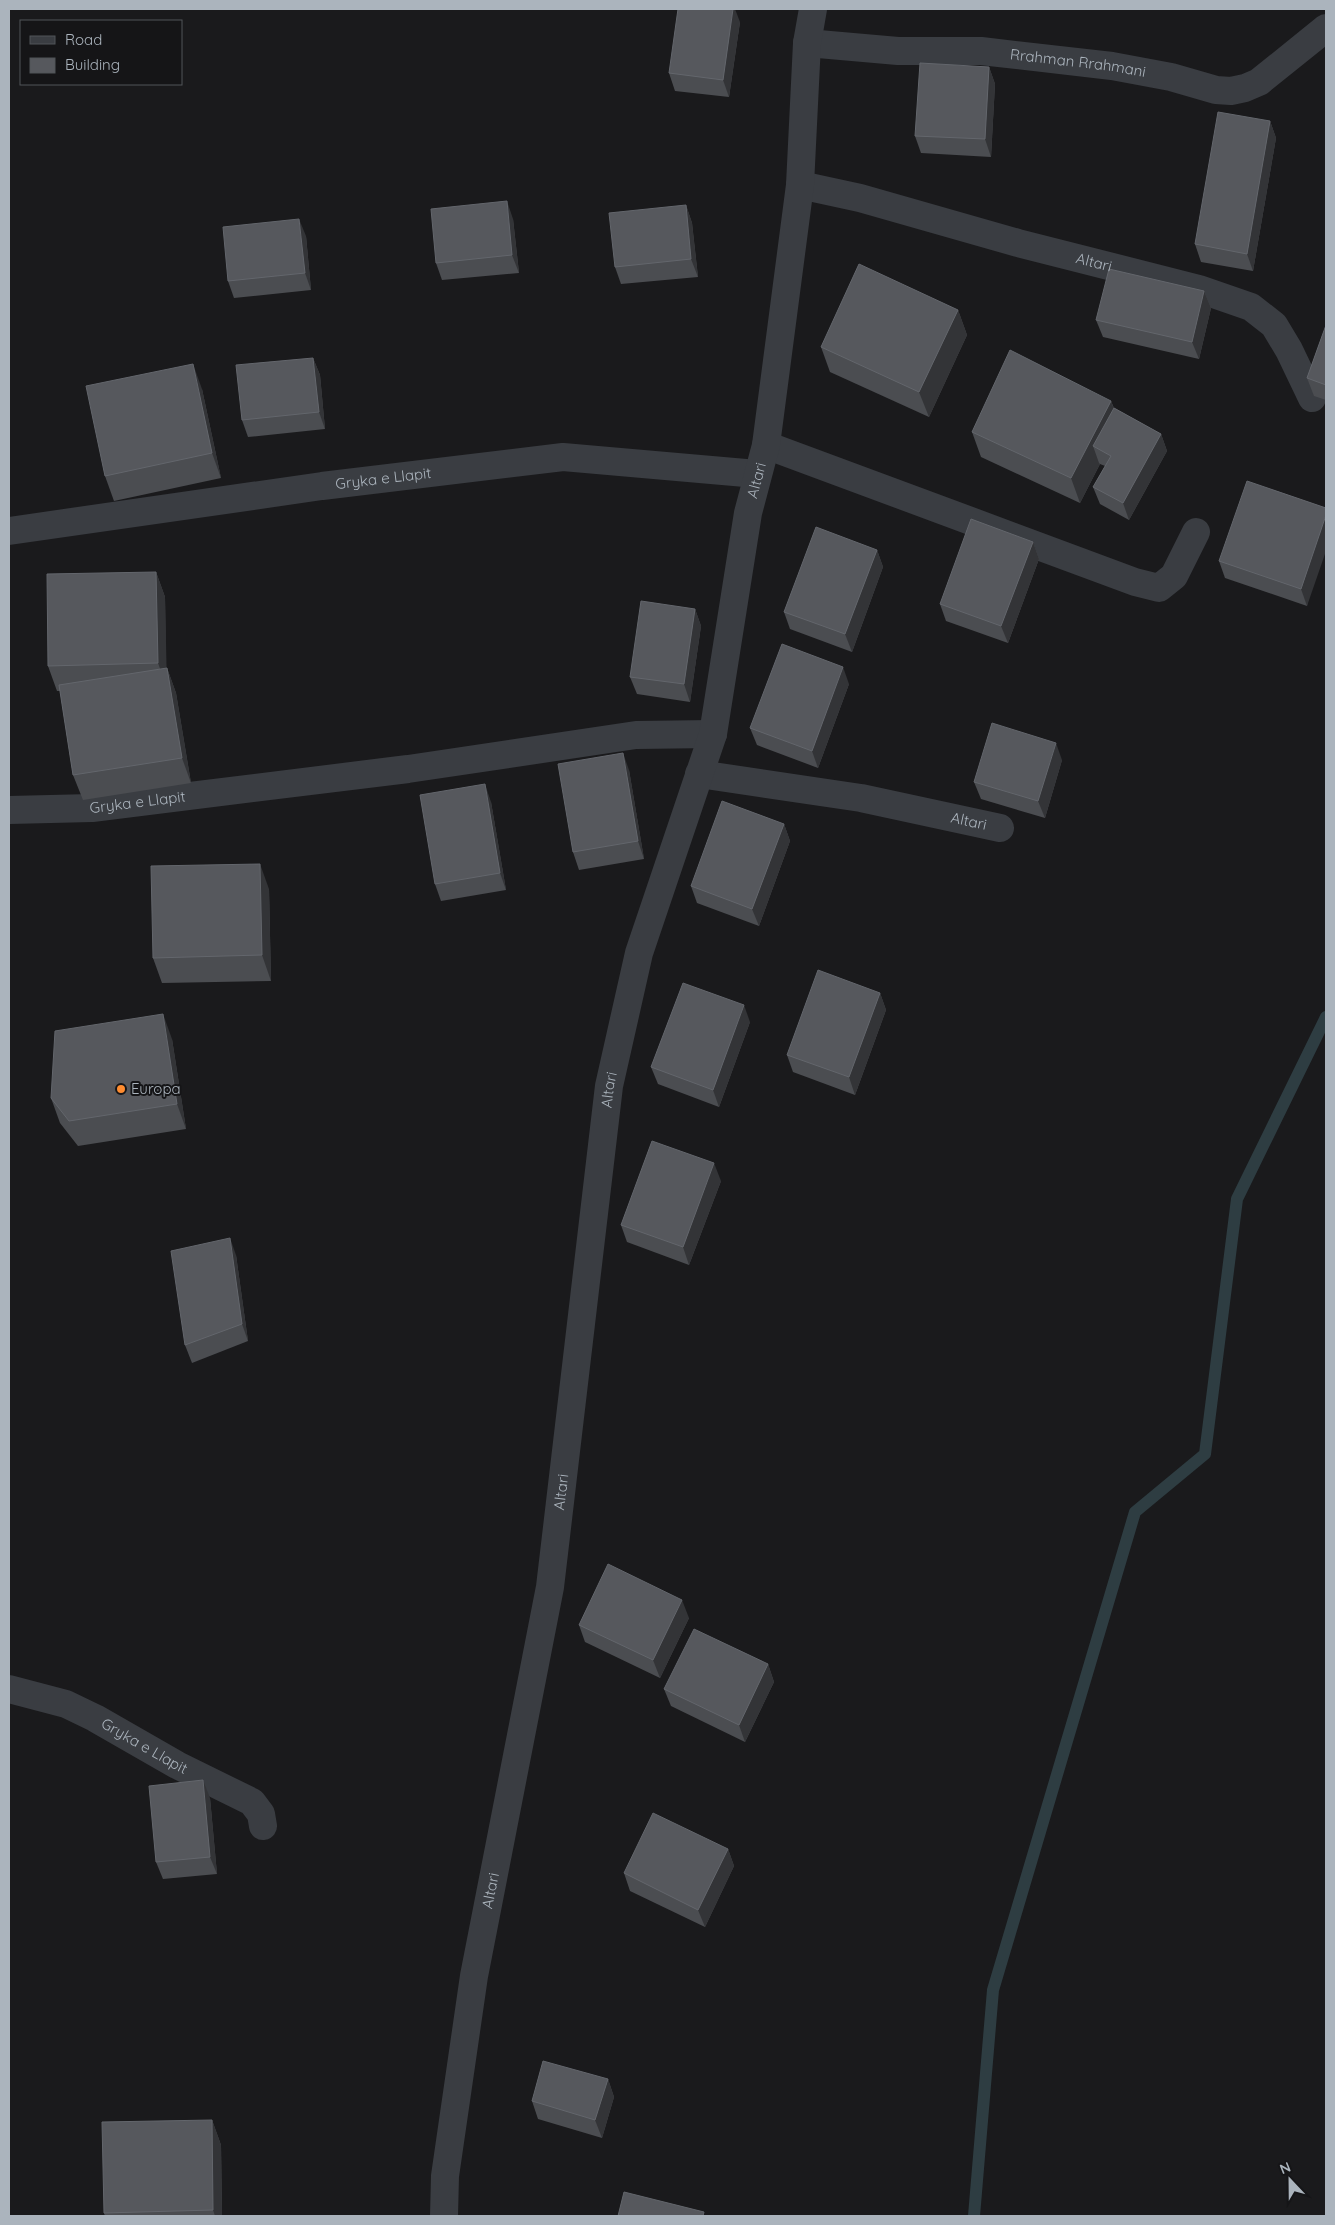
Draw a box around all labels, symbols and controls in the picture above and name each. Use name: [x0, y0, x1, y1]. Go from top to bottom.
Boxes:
legend: [20, 20, 182, 85]
text: Road: [65, 30, 102, 49]
street label: Rrahman Rrahmani: [1009, 44, 1147, 81]
text: Building: [65, 55, 120, 74]
street label: Altari: [1074, 248, 1114, 275]
street label: Altari: [742, 460, 770, 500]
street label: Gryka e Llapit: [334, 463, 432, 493]
street label: Gryka e Llapit: [89, 787, 187, 817]
street label: Altari: [949, 808, 989, 834]
street label: Altari: [596, 1070, 621, 1109]
place label: Europa: [131, 1079, 181, 1098]
marker: Europa: [115, 1083, 127, 1095]
street label: Altari: [549, 1473, 572, 1511]
street label: Gryka e Llapit: [98, 1714, 191, 1778]
street label: Altari: [477, 1871, 503, 1910]
north arrow: [1265, 2155, 1315, 2205]
text: N: [1277, 2158, 1293, 2178]

